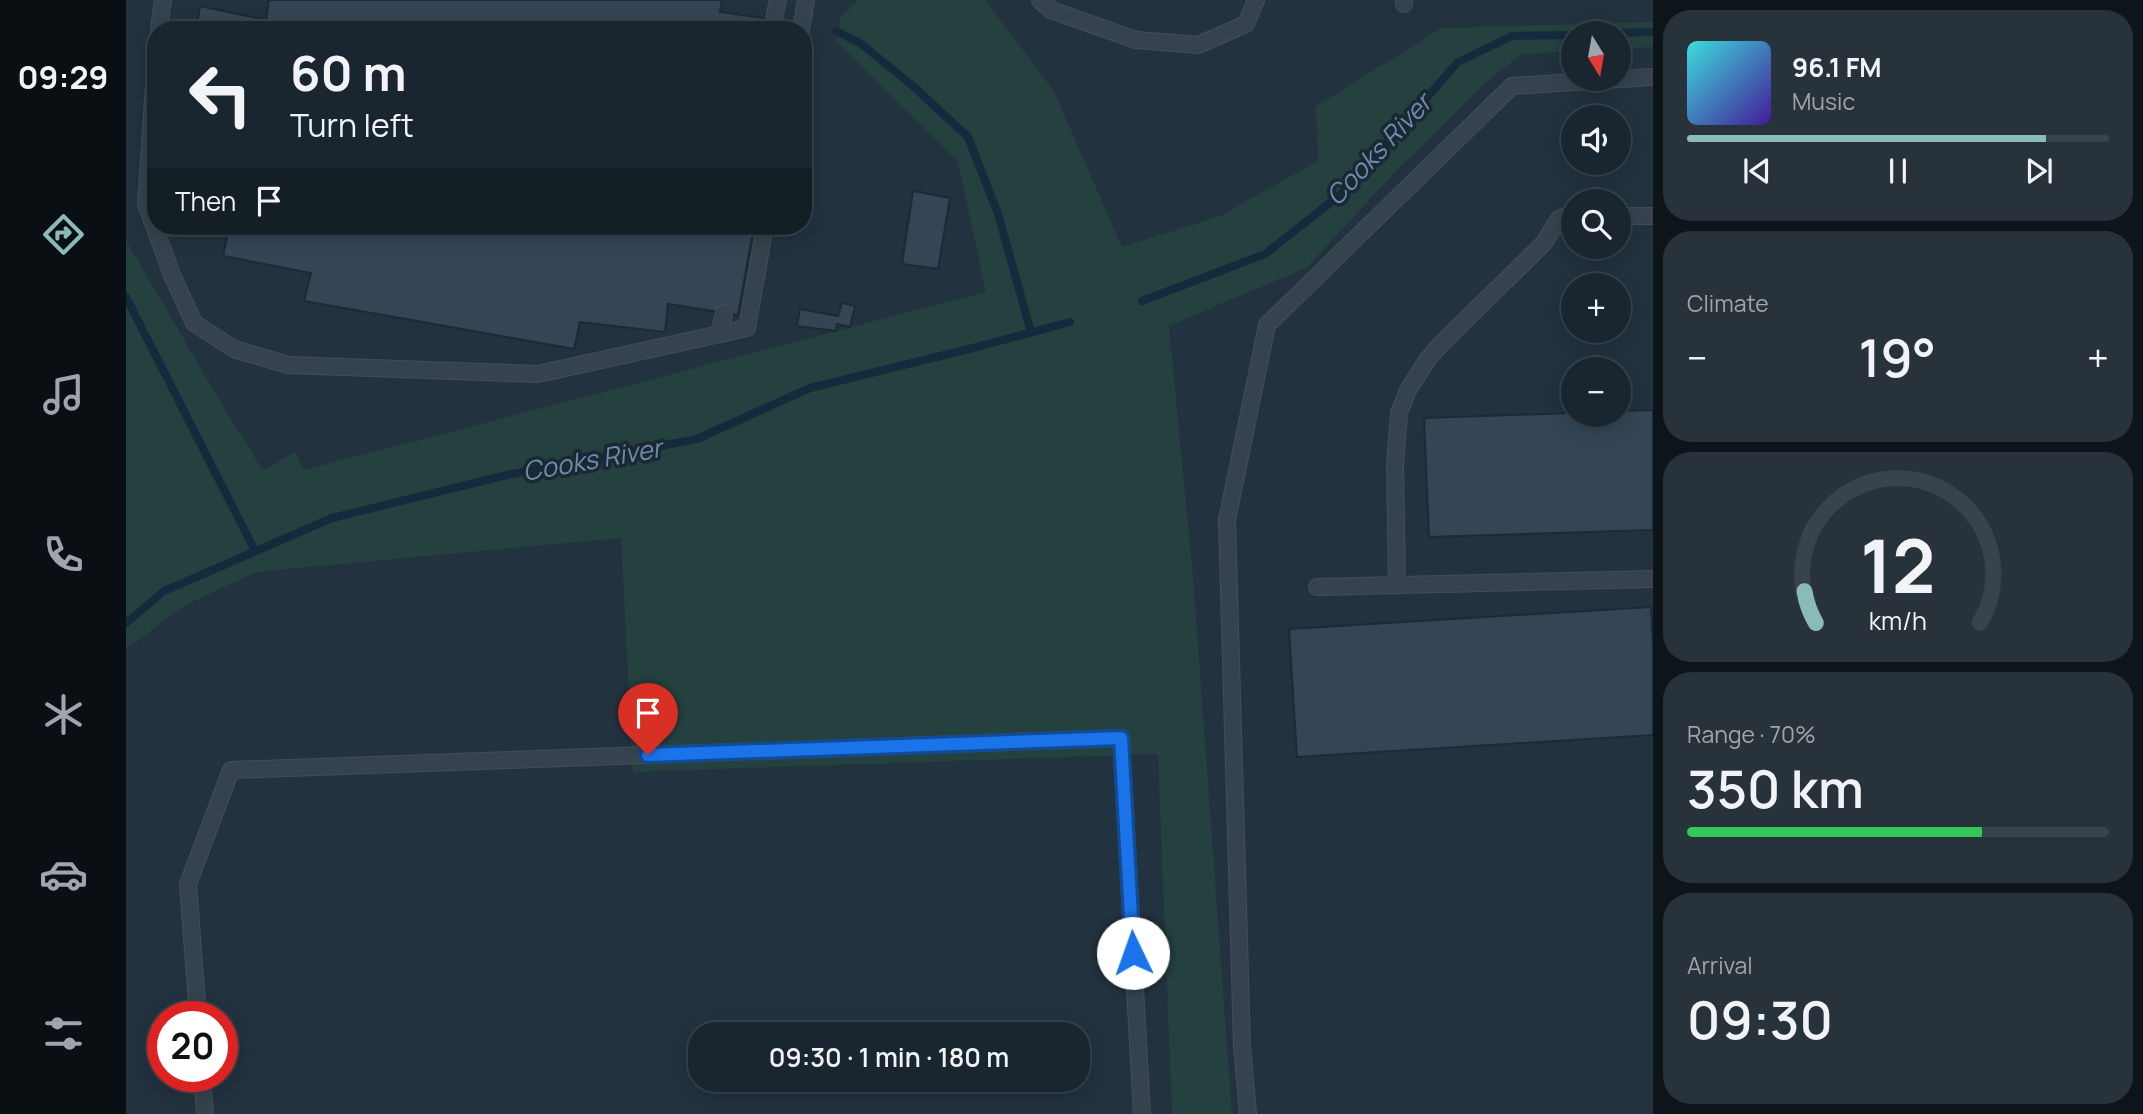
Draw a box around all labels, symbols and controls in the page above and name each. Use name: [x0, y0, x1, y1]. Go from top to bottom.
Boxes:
north arrow: [1561, 21, 1631, 91]
map controls: [1561, 21, 1631, 427]
text: 60 m: [290, 39, 407, 106]
icon: left: [175, 49, 266, 140]
text: 96.1 FM: [1792, 49, 1882, 85]
text: 09:29: [18, 55, 108, 99]
water label: Cooks River: [1317, 83, 1442, 213]
text: Music: [1792, 85, 1855, 117]
text: Turn left: [290, 103, 414, 147]
button: sound: [1561, 105, 1631, 175]
icon: previous: [1738, 152, 1776, 190]
icon: pause: [1879, 152, 1917, 190]
icon: next: [2020, 152, 2058, 190]
icon: arrive: [250, 182, 288, 220]
text: Then: [175, 183, 236, 219]
button: search: [1561, 189, 1631, 259]
icon: directions: [39, 210, 88, 259]
button: +: [1561, 273, 1631, 343]
text: Climate: [1687, 287, 1769, 319]
text: 19°: [1858, 322, 1936, 393]
text: −: [1687, 331, 1708, 383]
text: +: [2087, 331, 2109, 383]
button: −: [1561, 357, 1631, 427]
icon: music: [39, 370, 88, 419]
water label: Cooks River: [520, 428, 668, 489]
text: 12: [1860, 515, 1936, 615]
icon: phone: [39, 530, 88, 579]
text: km/h: [1869, 603, 1927, 638]
pin: [618, 683, 678, 755]
icon: climate: [39, 690, 88, 739]
icon: arrive: [629, 694, 667, 732]
text: Range · 70%: [1687, 718, 1816, 750]
text: 350 km: [1687, 753, 1864, 824]
icon: car: [39, 850, 88, 899]
position arrow: [1096, 916, 1170, 990]
text: Arrival: [1687, 949, 1753, 981]
text: 09:30: [1687, 984, 1833, 1055]
speed limit sign: 20: [147, 1001, 238, 1092]
icon: filters: [39, 1009, 88, 1058]
text: 09:30 · 1 min · 180 m: [769, 1039, 1009, 1075]

